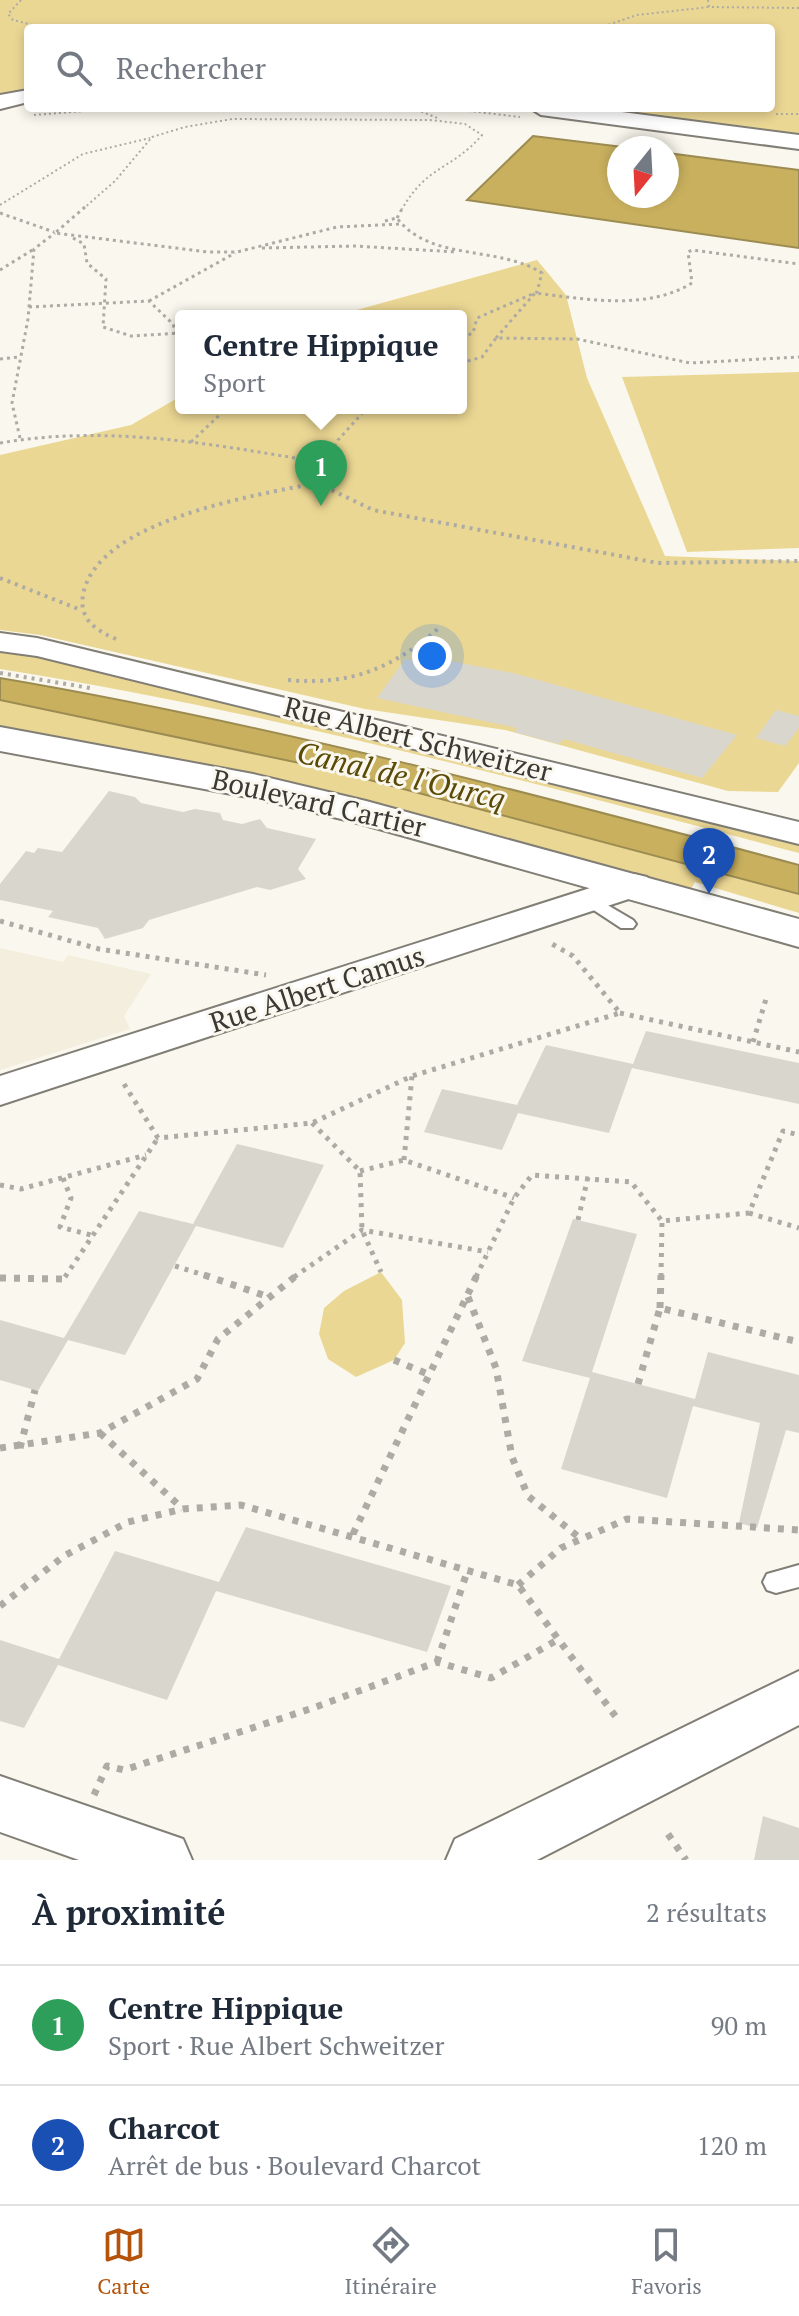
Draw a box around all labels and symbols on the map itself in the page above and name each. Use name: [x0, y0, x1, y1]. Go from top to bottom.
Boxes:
north arrow: [607, 136, 679, 208]
pin: 1: [295, 440, 347, 506]
your location: [412, 636, 452, 676]
street label: Rue Albert Schweitzer: [280, 687, 556, 790]
water label: Canal de l'Ourcq: [293, 732, 509, 818]
street label: Boulevard Cartier: [208, 760, 430, 845]
pin: 2: [683, 828, 735, 894]
street label: Rue Albert Camus: [205, 936, 429, 1041]

